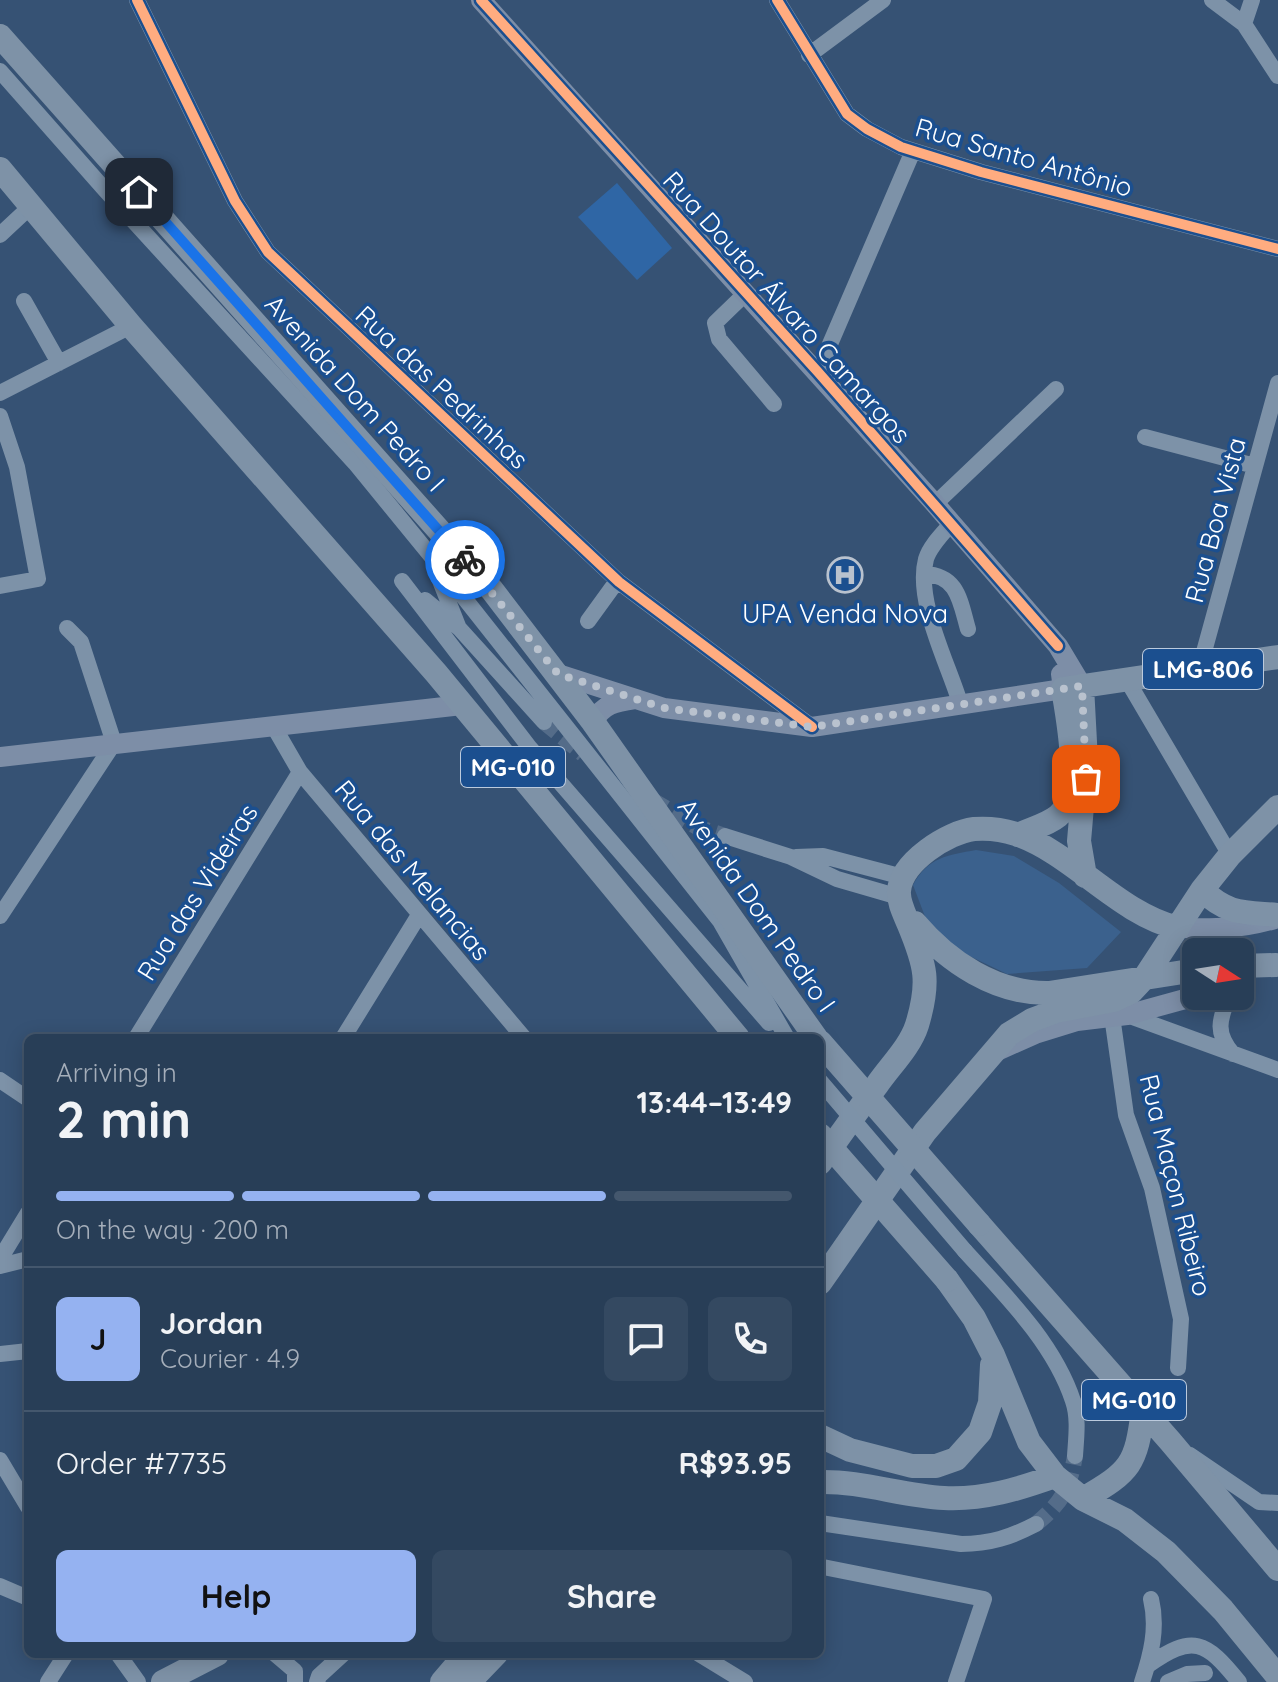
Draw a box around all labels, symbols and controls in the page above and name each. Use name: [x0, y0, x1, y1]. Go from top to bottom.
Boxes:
street label: Rua Santo Antônio: [912, 110, 1136, 204]
pin: [105, 158, 173, 226]
street label: Rua Doutor Álvaro Camargos: [656, 164, 918, 450]
icon: home: [117, 170, 161, 214]
street label: Avenida Dom Pedro I: [258, 288, 452, 498]
street label: Rua das Pedrinhas: [349, 298, 535, 476]
street label: Rua Boa Vista: [1177, 434, 1253, 606]
courier: [425, 520, 505, 600]
icon: bike: [443, 538, 487, 582]
hospital icon: UPA Venda Nova: [826, 556, 864, 594]
place label: UPA Venda Nova: [742, 597, 948, 630]
road number: LMG-806: [1143, 649, 1263, 689]
pin: [1052, 745, 1120, 813]
road number: MG-010: [461, 747, 565, 787]
icon: bag: [1064, 757, 1108, 801]
street label: Rua das Melancias: [328, 773, 498, 967]
street label: Avenida Dom Pedro I: [671, 792, 843, 1018]
street label: Rua das Videiras: [129, 798, 265, 986]
north arrow: [1182, 938, 1254, 1010]
map controls: [1182, 938, 1254, 1010]
text: Arriving in: [56, 1056, 177, 1089]
street label: Rua Maçon Ribeiro: [1132, 1071, 1220, 1299]
text: 13:44–13:49: [636, 1083, 792, 1121]
text: 2 min: [56, 1086, 191, 1151]
text: On the way · 200 m: [56, 1213, 289, 1246]
button: chat: [604, 1297, 688, 1381]
button: phone: [708, 1297, 792, 1381]
text: Jordan: [160, 1304, 263, 1342]
text: J: [90, 1320, 106, 1358]
text: Courier · 4.9: [160, 1342, 300, 1375]
road number: MG-010: [1082, 1380, 1186, 1420]
text: Order #7735: [56, 1444, 227, 1482]
text: R$93.95: [679, 1444, 792, 1482]
button: Help: [56, 1550, 416, 1642]
button: Share: [432, 1550, 792, 1642]

